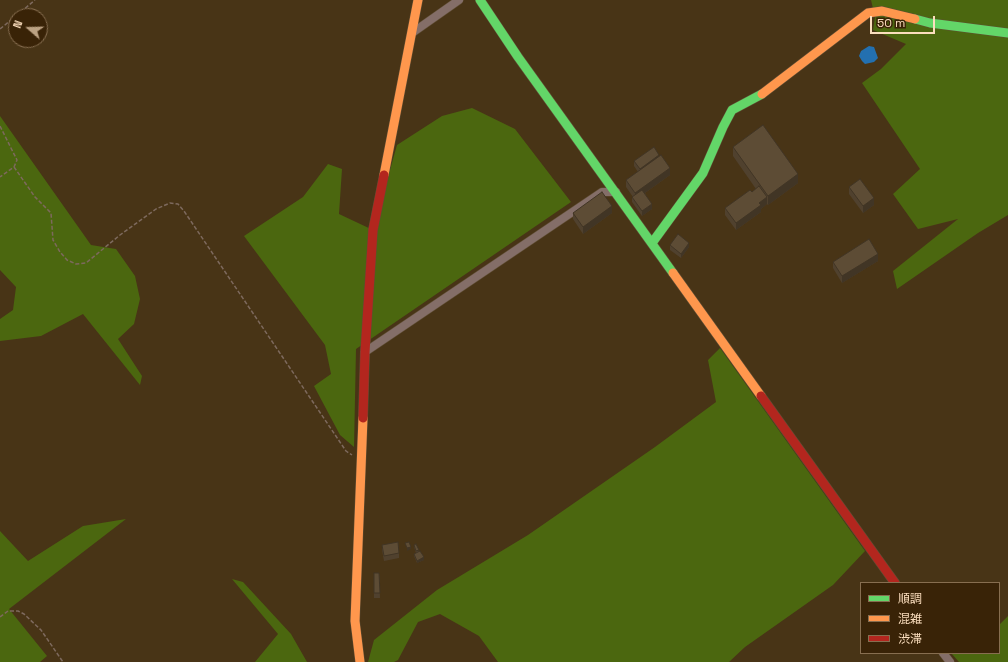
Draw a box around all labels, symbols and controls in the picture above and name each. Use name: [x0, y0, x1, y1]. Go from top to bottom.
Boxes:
north arrow: [8, 8, 48, 48]
scale bar: [872, 8, 937, 34]
text: 50 m: [877, 15, 905, 31]
text: N: [10, 18, 26, 30]
legend: [860, 582, 1000, 654]
text: 順調: [898, 591, 922, 607]
text: 混雑: [898, 611, 922, 627]
text: 渋滞: [898, 631, 922, 647]

